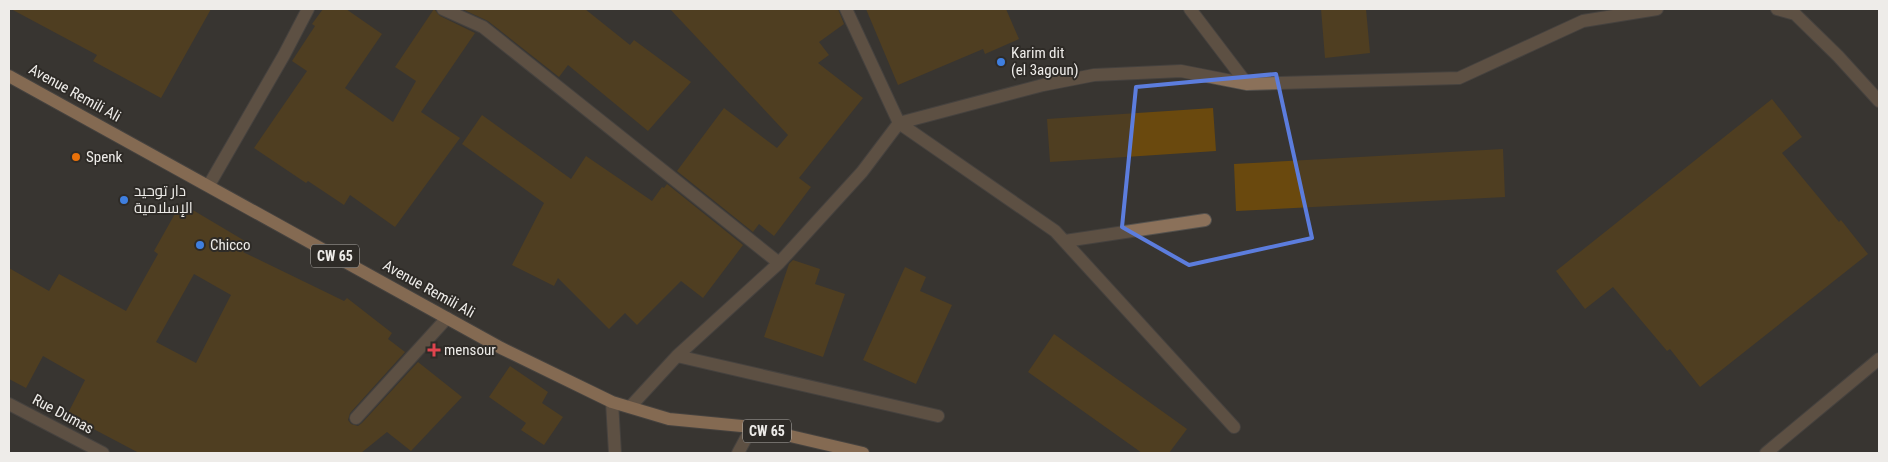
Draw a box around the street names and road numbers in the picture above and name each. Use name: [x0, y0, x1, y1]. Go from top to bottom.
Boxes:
street label: Avenue Remili Ali: [26, 60, 124, 126]
road number: CW 65: [311, 245, 359, 268]
street label: Avenue Remili Ali: [380, 256, 478, 322]
street label: Rue Dumas: [29, 390, 97, 438]
road number: CW 65: [743, 420, 791, 442]

